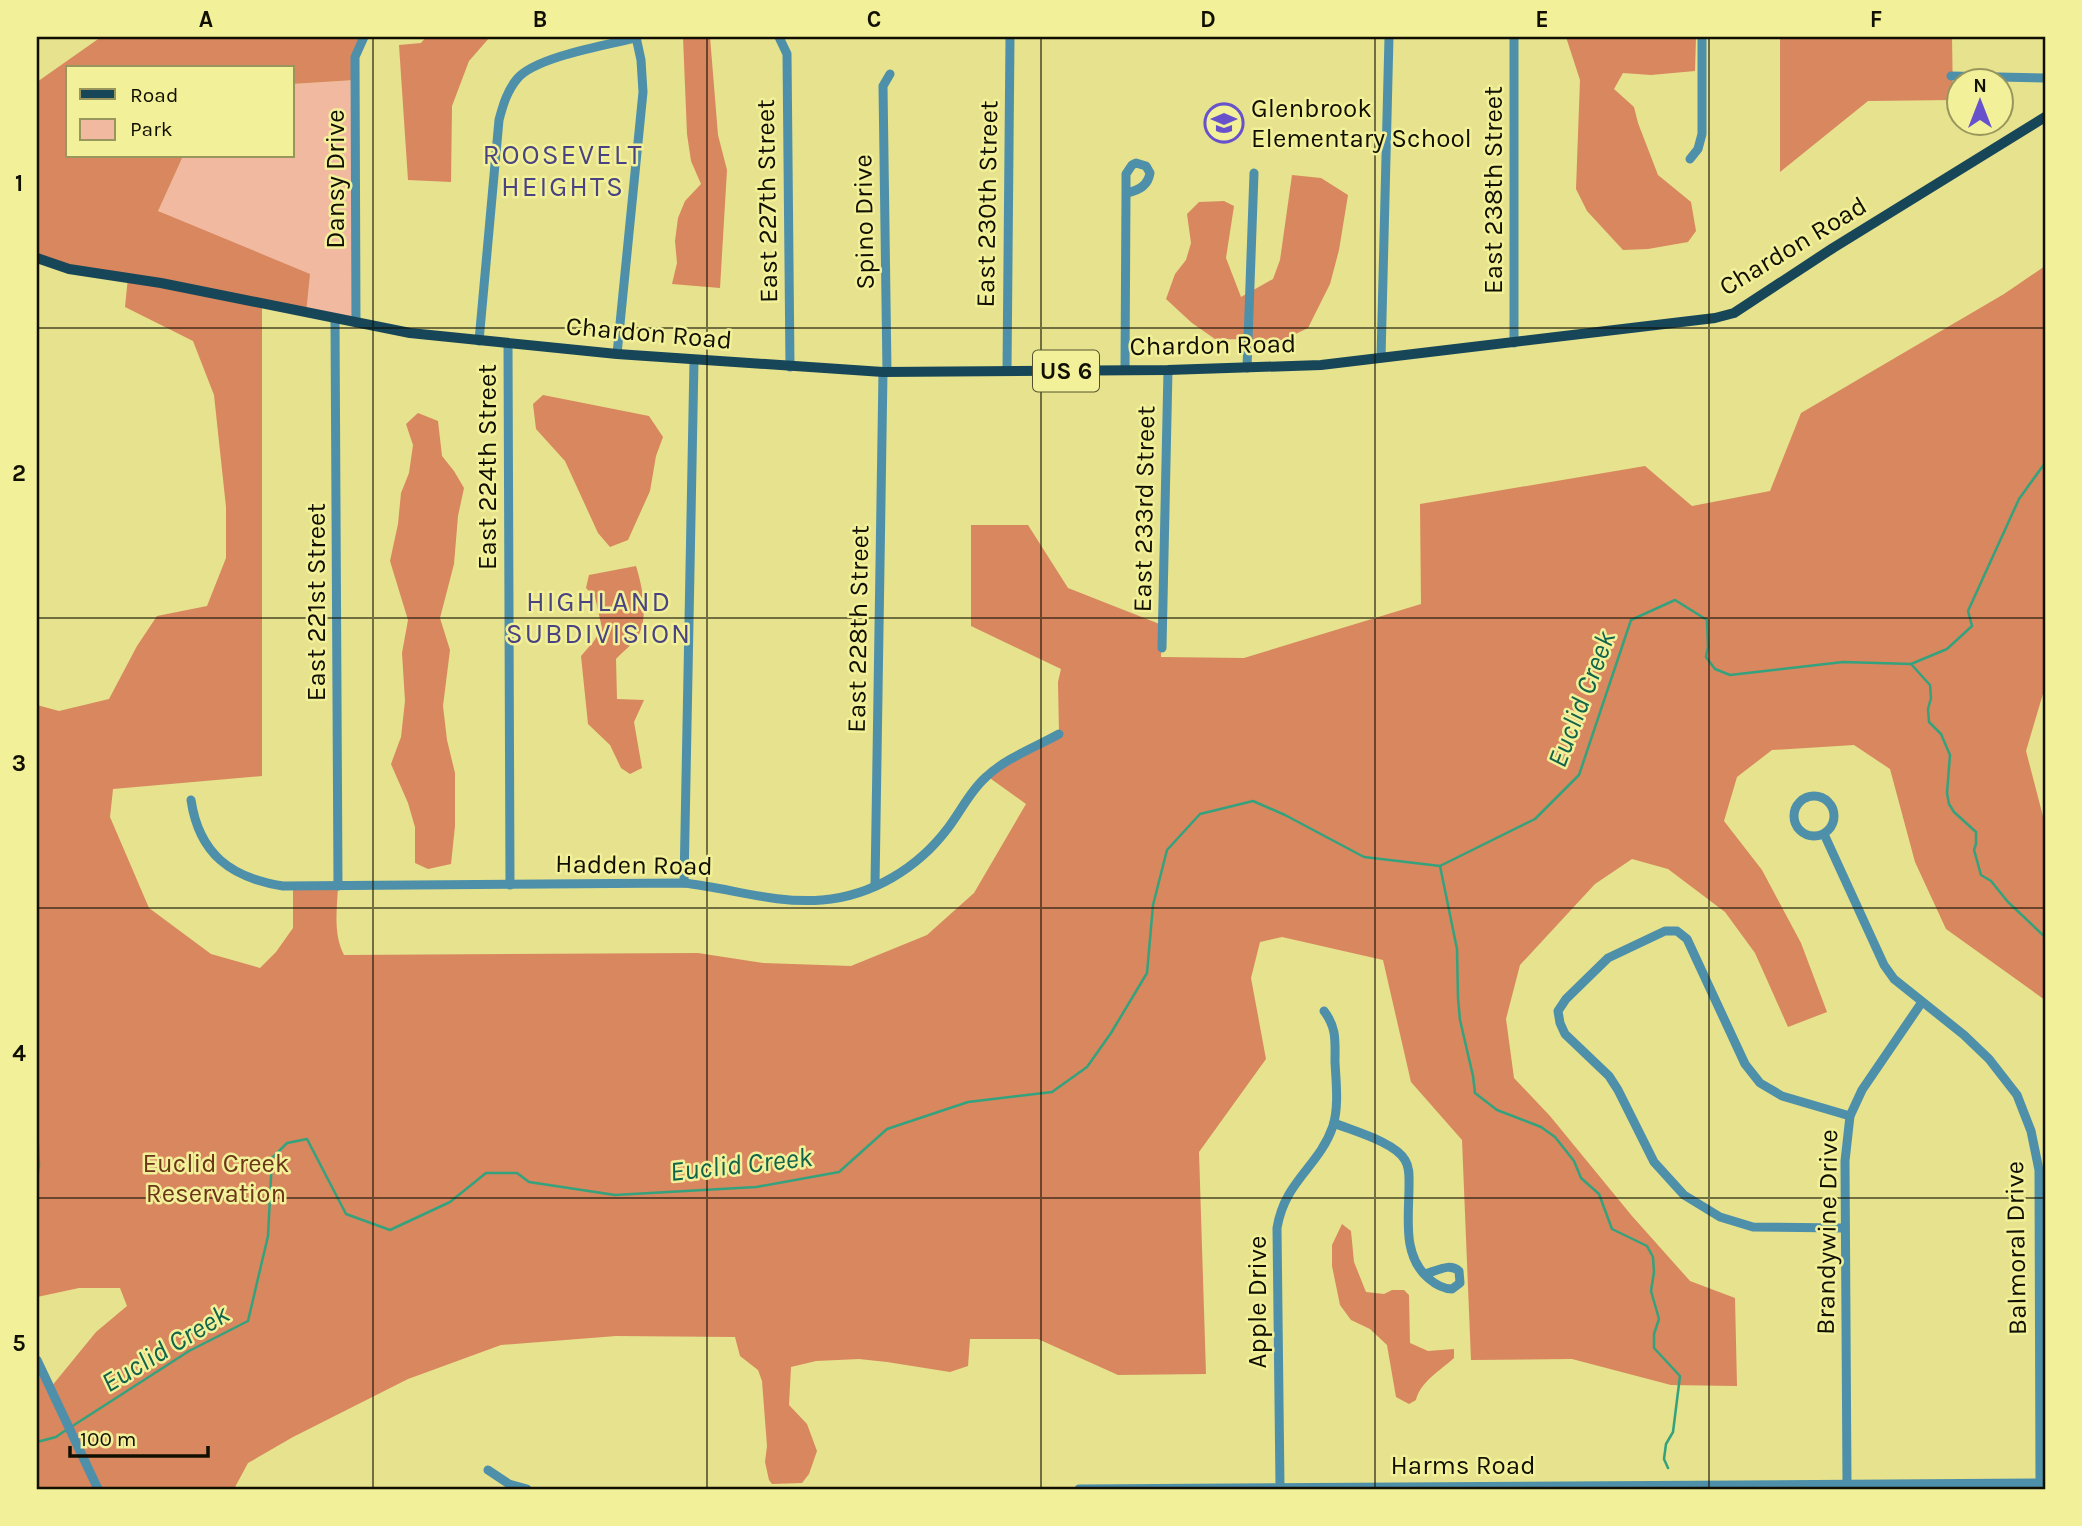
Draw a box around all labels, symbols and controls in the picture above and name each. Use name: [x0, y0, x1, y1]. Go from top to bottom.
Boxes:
text: A: [199, 6, 213, 33]
text: B: [533, 6, 547, 33]
text: C: [867, 6, 881, 33]
text: D: [1200, 6, 1216, 33]
text: E: [1535, 6, 1549, 33]
text: F: [1870, 6, 1882, 33]
legend: [66, 66, 294, 158]
north arrow: [1946, 66, 2016, 136]
text: N: [1973, 75, 1987, 97]
text: Road: [130, 83, 178, 107]
street label: East 238th Street: [1478, 86, 1509, 294]
place label: Glenbrook Elementary School: [1251, 93, 1472, 154]
street label: East 227th Street: [750, 99, 784, 303]
street label: East 230th Street: [970, 100, 1004, 308]
school or university icon: Glenbrook Elementary School: [1203, 102, 1245, 144]
street label: Dansy Drive: [320, 109, 351, 249]
text: Park: [130, 117, 173, 141]
district label: ROOSEVELT HEIGHTS: [482, 138, 644, 203]
street label: Spino Drive: [847, 154, 881, 290]
text: 1: [15, 170, 23, 197]
street label: Chardon Road: [1714, 190, 1872, 302]
street label: Chardon Road: [565, 310, 733, 356]
street label: Chardon Road: [1129, 328, 1297, 362]
road number: US 6: [1033, 350, 1099, 392]
street label: East 224th Street: [472, 364, 503, 570]
street label: East 233rd Street: [1127, 405, 1161, 613]
text: 2: [12, 460, 26, 487]
street label: East 221st Street: [301, 503, 332, 701]
street label: East 228th Street: [841, 525, 875, 733]
district label: HIGHLAND SUBDIVISION: [506, 585, 692, 650]
water label: Euclid Creek: [1540, 626, 1622, 772]
text: 3: [12, 750, 26, 777]
street label: Hadden Road: [555, 848, 713, 882]
text: 4: [12, 1040, 26, 1067]
street label: Brandywine Drive: [1810, 1129, 1844, 1335]
water label: Euclid Creek: [668, 1140, 815, 1188]
park label: Euclid Creek Reservation: [142, 1148, 290, 1209]
street label: Balmoral Drive: [1999, 1161, 2033, 1335]
street label: Apple Drive: [1242, 1236, 1273, 1368]
water label: Euclid Creek: [95, 1297, 236, 1399]
text: 5: [12, 1330, 26, 1357]
scale bar: [70, 1414, 208, 1458]
text: 100 m: [80, 1427, 137, 1451]
street label: Harms Road: [1390, 1450, 1536, 1481]

